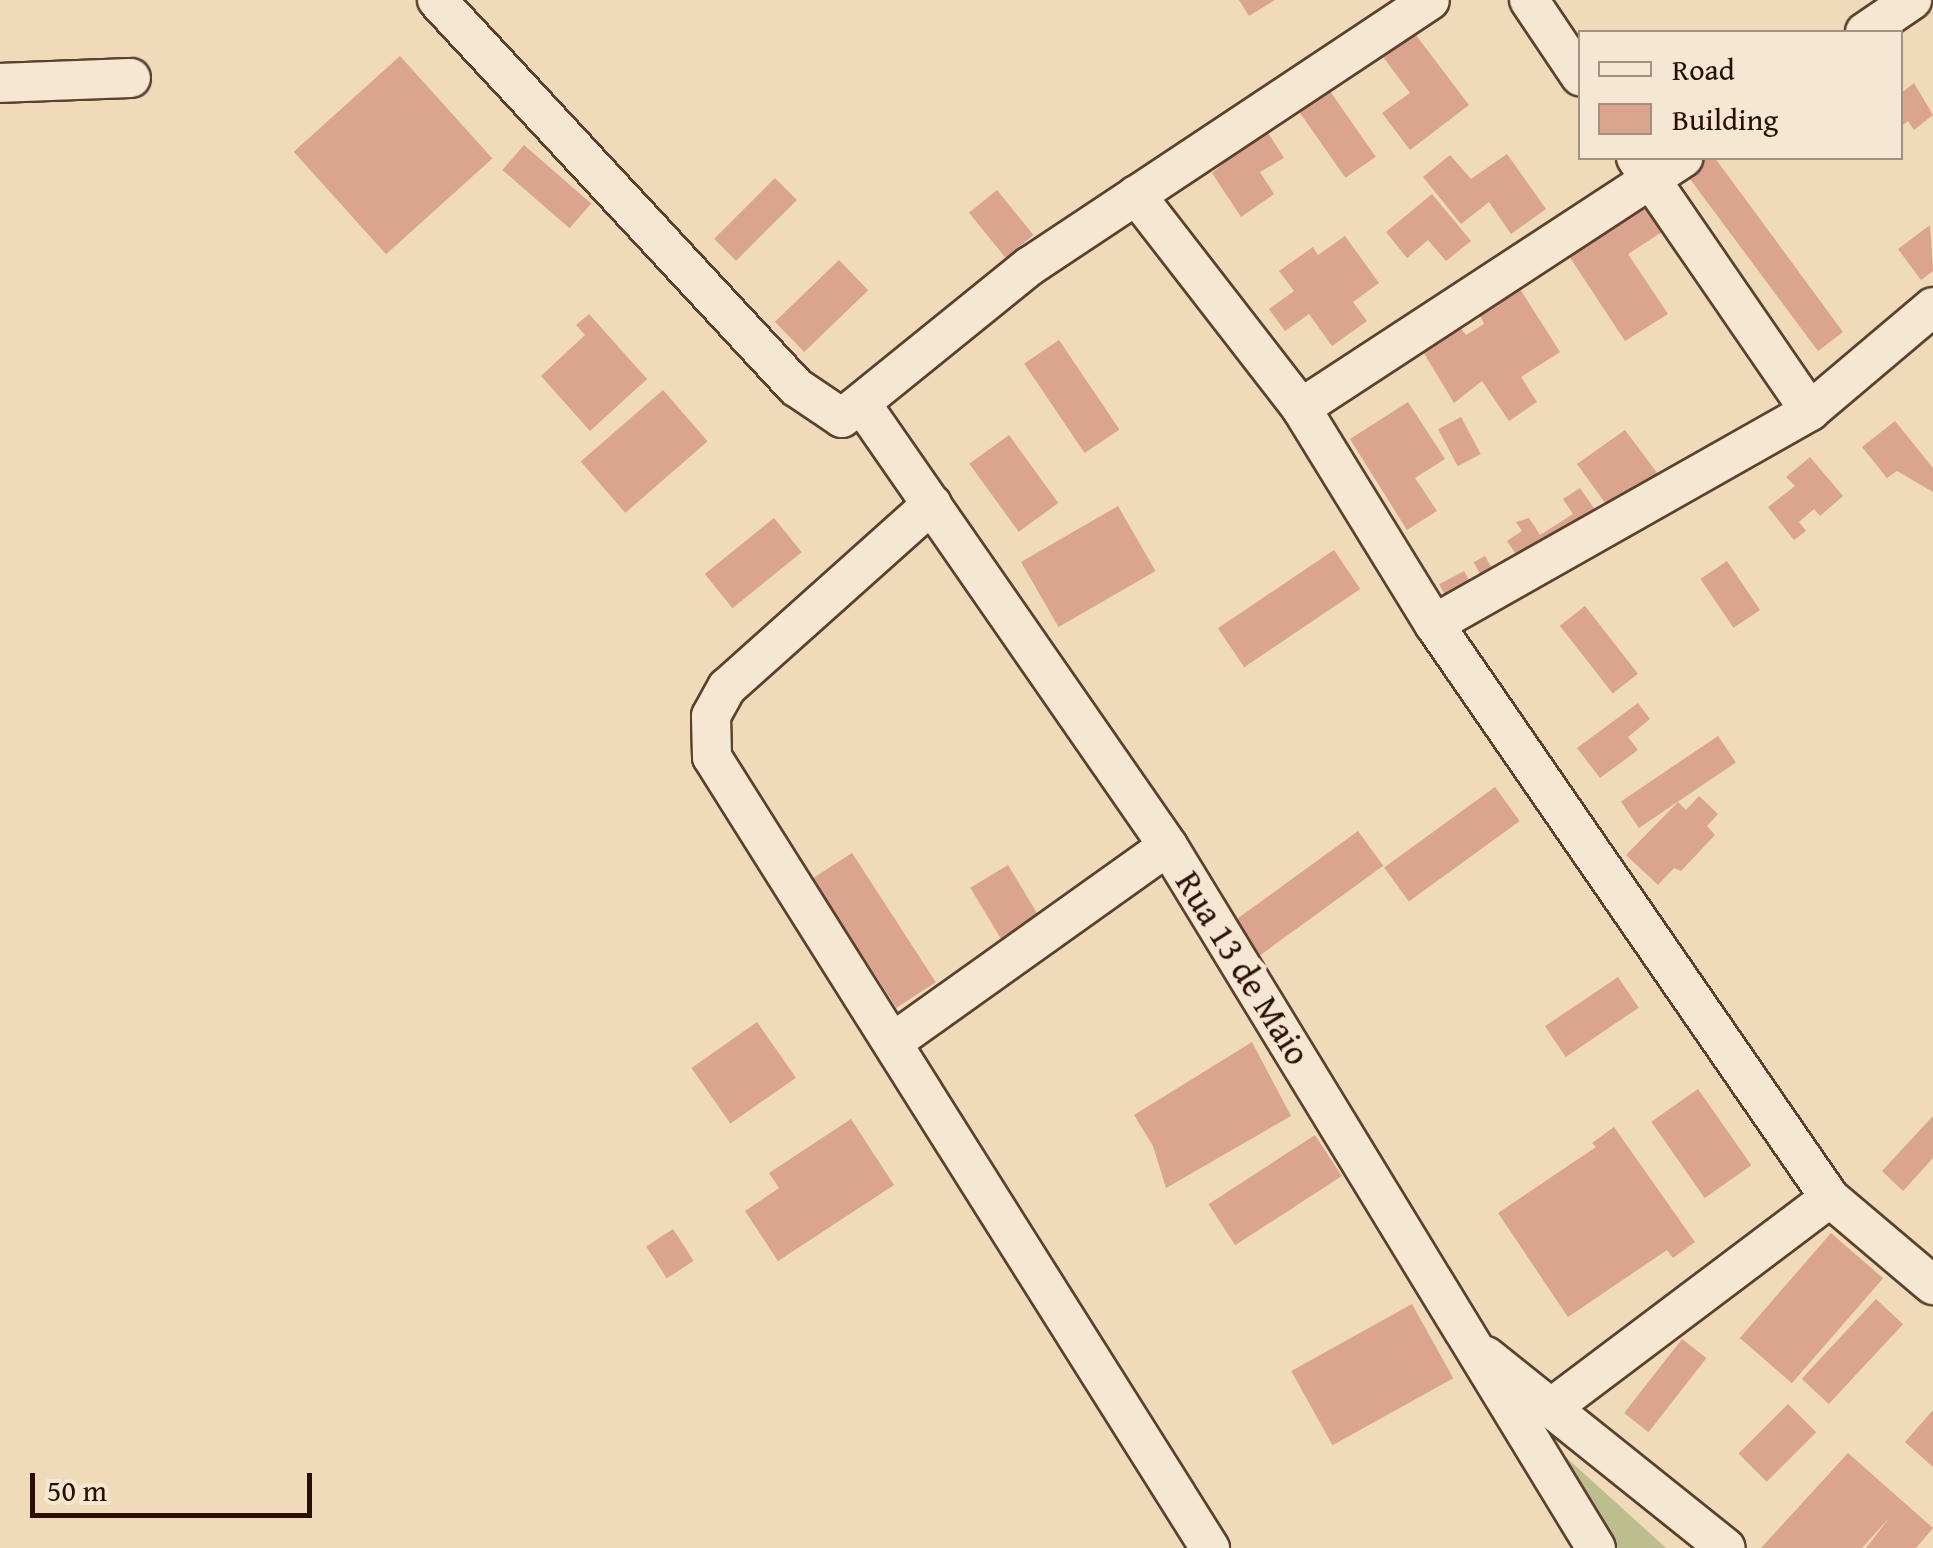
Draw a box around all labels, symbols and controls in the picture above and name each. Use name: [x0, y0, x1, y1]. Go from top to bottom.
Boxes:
legend: [1578, 30, 1903, 160]
text: Road: [1672, 47, 1735, 91]
text: Building: [1672, 97, 1778, 141]
street label: Rua 13 de Maio: [1167, 863, 1319, 1073]
scale bar: [35, 1453, 318, 1515]
text: 50 m: [47, 1468, 107, 1512]

